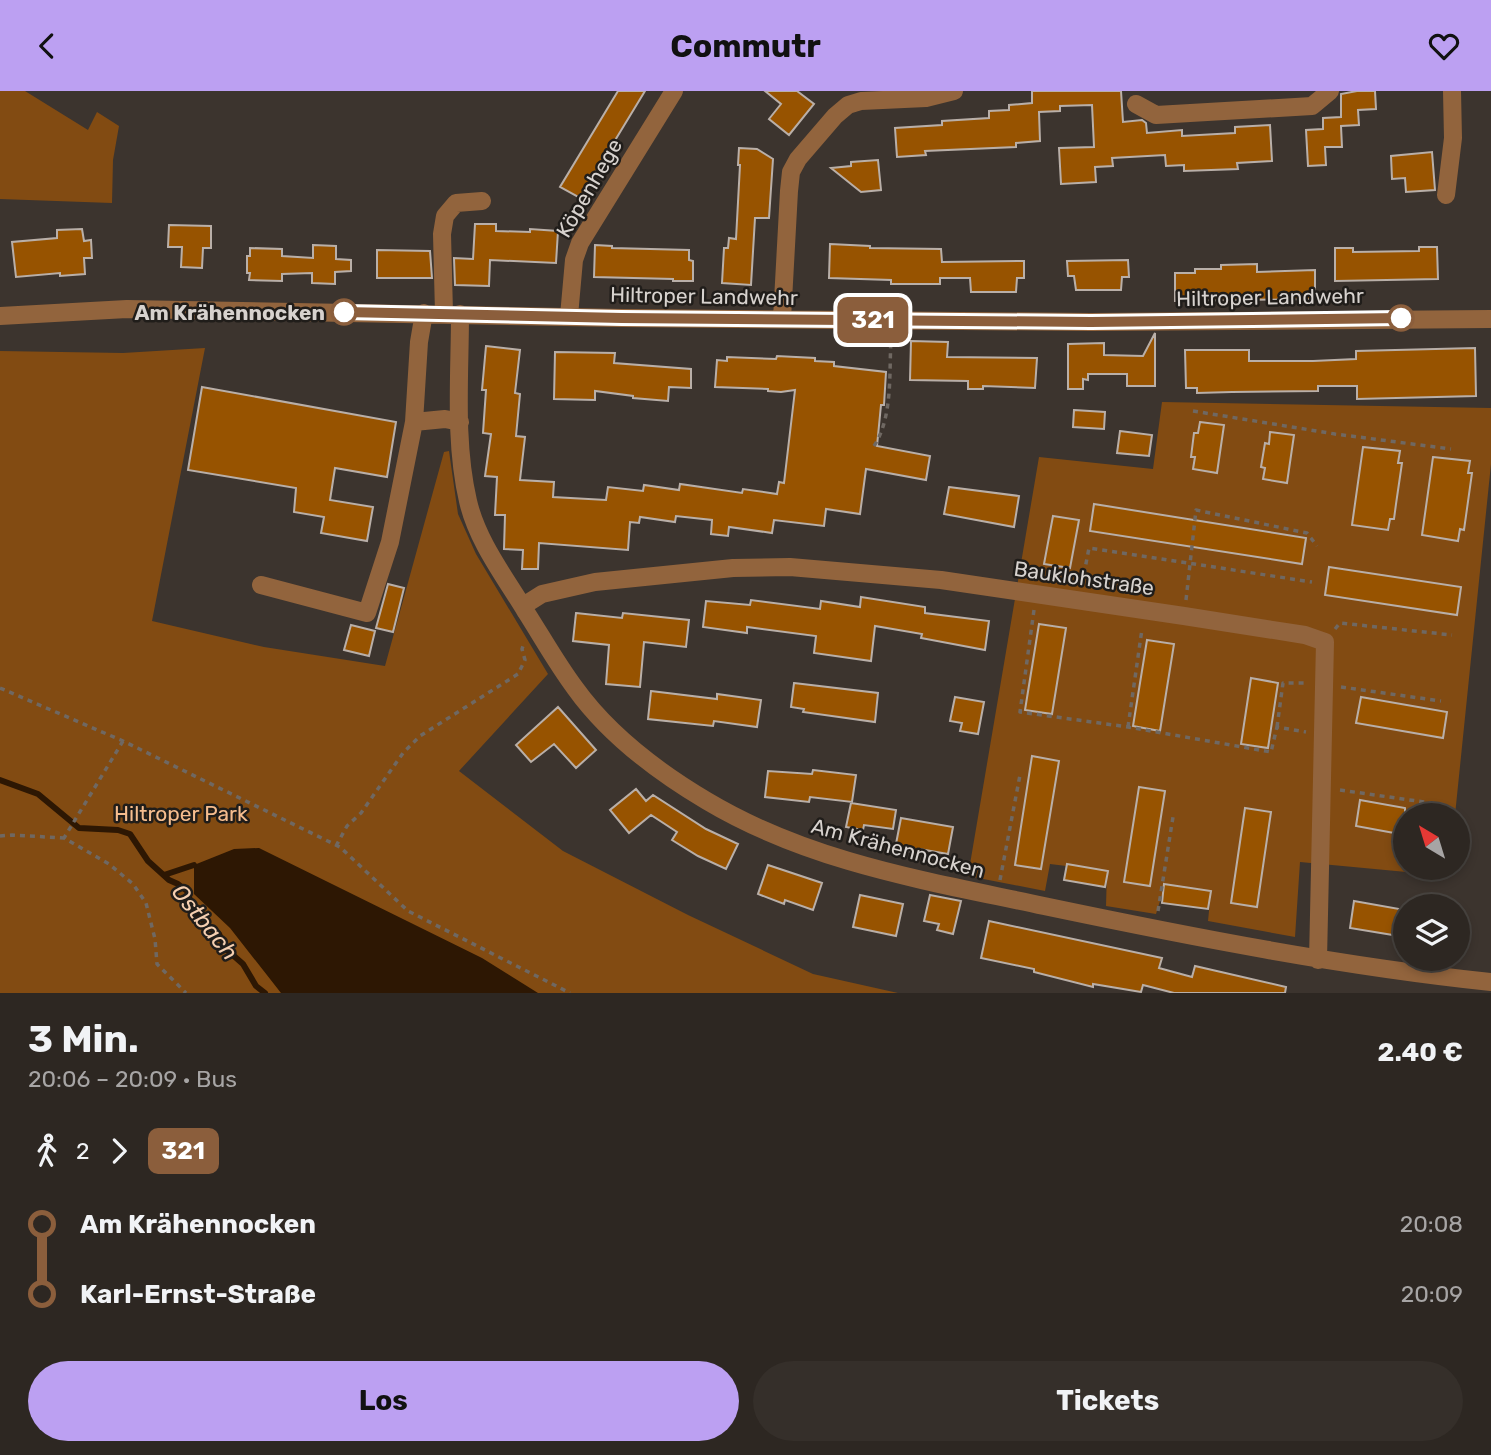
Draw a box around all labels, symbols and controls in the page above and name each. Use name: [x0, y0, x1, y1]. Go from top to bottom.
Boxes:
icon: back: [28, 27, 66, 65]
text: Commutr: [670, 27, 821, 65]
icon: heart: [1425, 27, 1463, 65]
street label: Köpenhege: [551, 134, 627, 242]
street label: Hiltroper Landwehr: [610, 282, 798, 310]
street label: Hiltroper Landwehr: [1176, 283, 1364, 311]
line badge: 321: [833, 297, 913, 343]
marker: Am Krähennocken: [331, 299, 357, 325]
place label: Am Krähennocken: [134, 300, 325, 325]
unlabelled marker: [1388, 305, 1414, 331]
text: 321: [851, 306, 895, 334]
street label: Bauklohstraße: [1012, 556, 1156, 600]
park label: Hiltroper Park: [114, 801, 248, 826]
north arrow: [1393, 803, 1470, 880]
map controls: [1393, 803, 1470, 971]
street label: Am Krähennocken: [809, 813, 987, 883]
water label: Ostbach: [166, 878, 244, 966]
button: layers: [1393, 894, 1470, 971]
text: 3 Min.: [28, 1016, 139, 1062]
text: 2.40 €: [1378, 1037, 1463, 1068]
text: 20:06 – 20:09 · Bus: [28, 1065, 237, 1093]
icon: walk: [28, 1132, 66, 1170]
icon: forward: [100, 1132, 138, 1170]
text: 2: [76, 1137, 90, 1165]
text: 321: [162, 1137, 205, 1165]
text: Am Krähennocken: [80, 1209, 316, 1240]
text: 20:08: [1400, 1210, 1463, 1238]
text: Karl-Ernst-Straße: [80, 1279, 316, 1310]
text: 20:09: [1401, 1280, 1463, 1308]
button: Los: [28, 1361, 739, 1441]
button: Tickets: [753, 1361, 1463, 1441]

